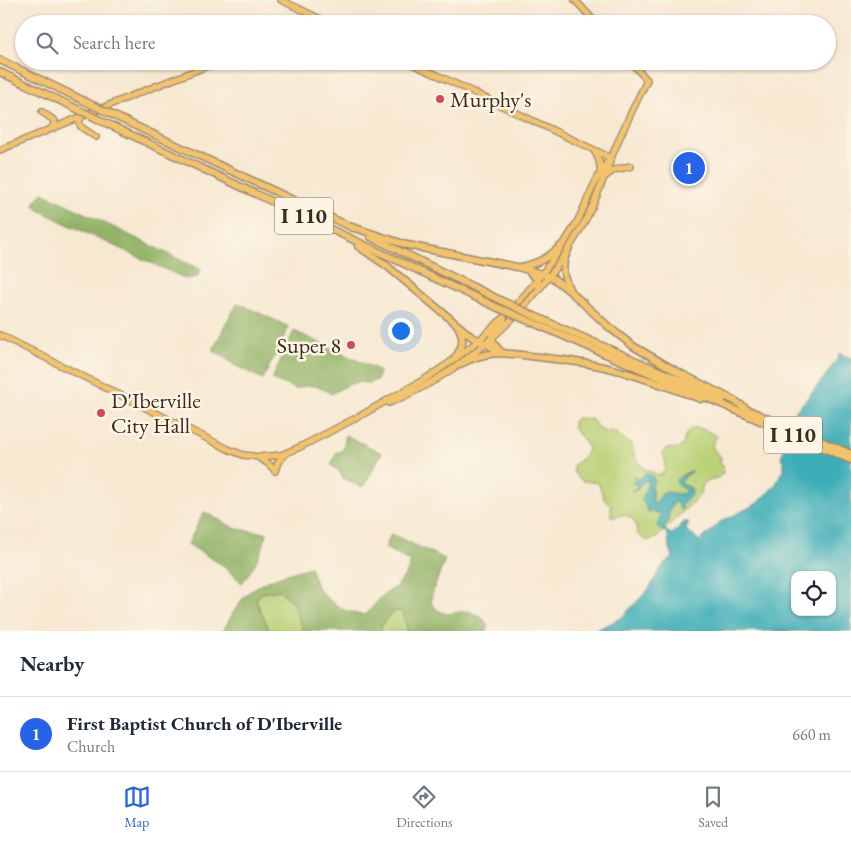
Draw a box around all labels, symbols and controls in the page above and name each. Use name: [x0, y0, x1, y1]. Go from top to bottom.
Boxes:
search box: [15, 15, 836, 70]
icon: search: [33, 29, 61, 57]
text: Search here: [73, 30, 155, 55]
place label: Murphy's: [450, 85, 531, 114]
marker: Murphy's: [434, 93, 446, 105]
pin: 1: [673, 149, 705, 187]
road number: I 110: [275, 198, 333, 235]
your location: [388, 318, 414, 344]
place label: Super 8: [277, 331, 341, 360]
marker: Super 8: [345, 339, 357, 351]
place label: D'Iberville City Hall: [111, 386, 201, 440]
marker: D'Iberville City Hall: [95, 407, 107, 419]
road number: I 110: [764, 416, 822, 454]
map controls: [791, 571, 836, 616]
button: locate: [791, 571, 836, 616]
text: Nearby: [20, 650, 84, 677]
text: First Baptist Church of D'Iberville: [67, 711, 342, 736]
text: 1: [32, 724, 40, 745]
text: 660 m: [792, 724, 831, 745]
text: Church: [67, 736, 115, 757]
tab: Map: [123, 783, 151, 831]
tab: Directions: [396, 783, 453, 831]
tab: Saved: [698, 783, 728, 831]

